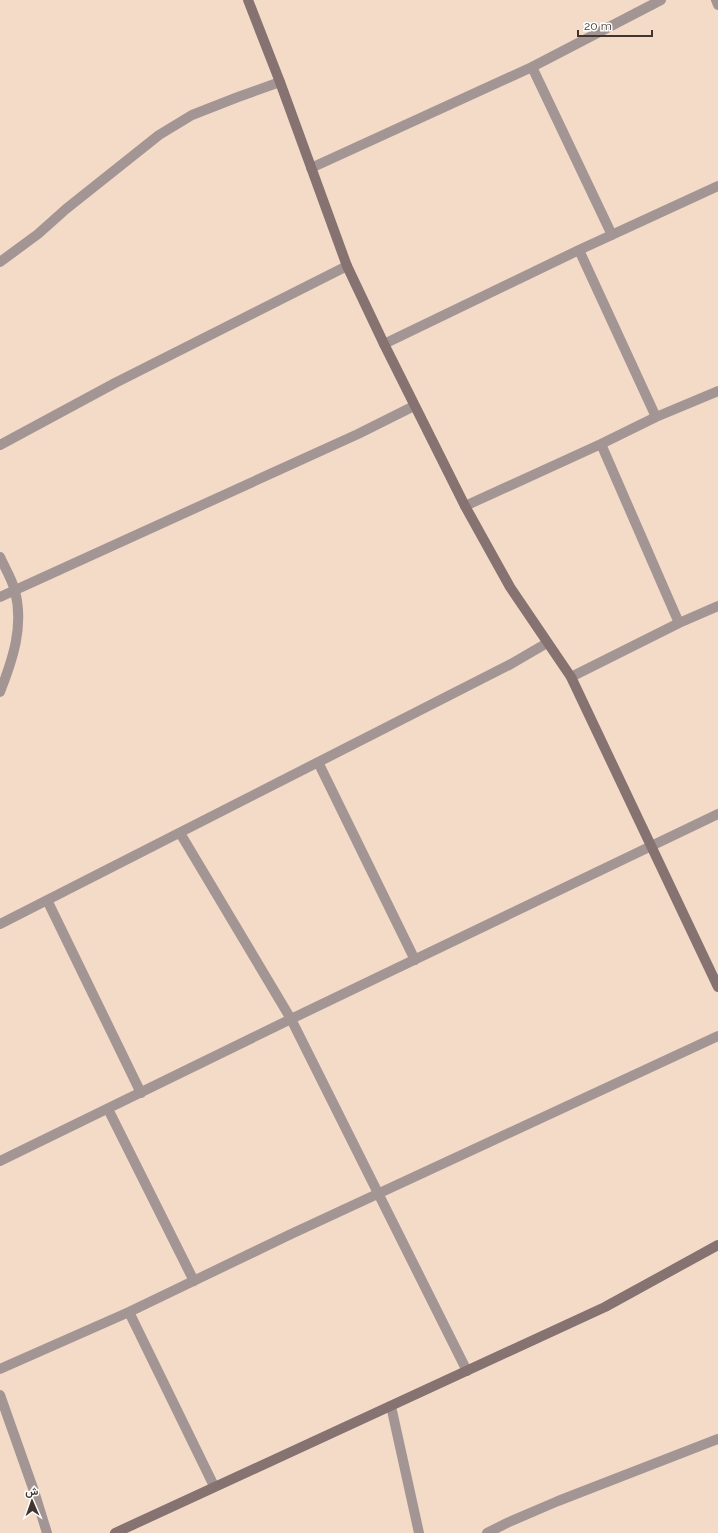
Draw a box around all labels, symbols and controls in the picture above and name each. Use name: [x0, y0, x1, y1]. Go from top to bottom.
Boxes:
scale bar: [578, 12, 652, 38]
text: 20 m: [584, 19, 612, 33]
north arrow: [12, 1481, 52, 1521]
text: ش: [25, 1485, 39, 1498]

